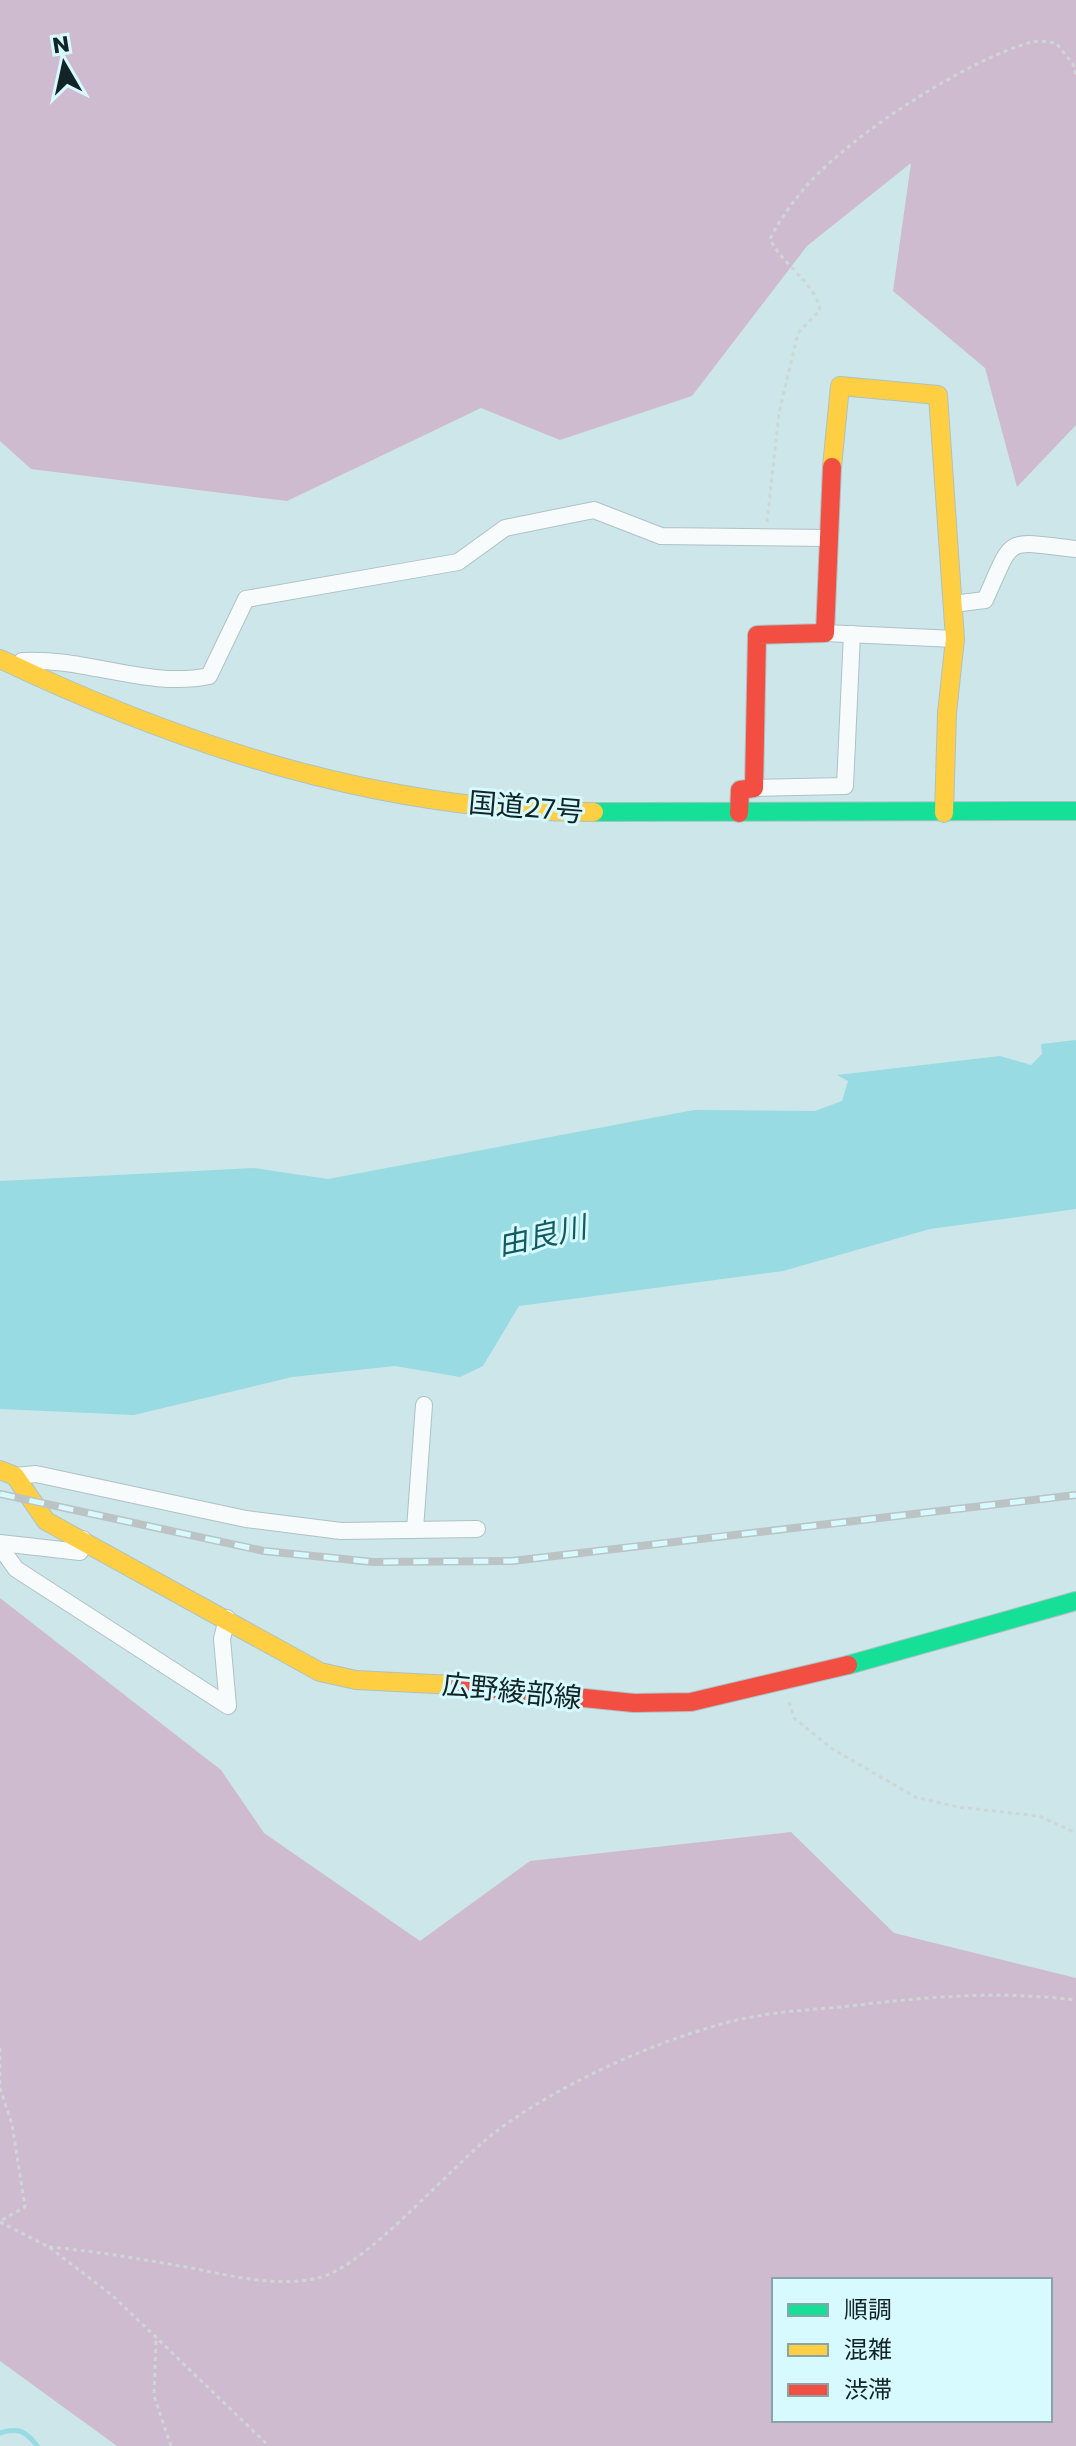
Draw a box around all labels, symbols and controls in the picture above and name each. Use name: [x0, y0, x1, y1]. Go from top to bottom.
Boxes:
north arrow: [24, 24, 104, 104]
text: N: [50, 28, 72, 61]
street label: 国道27号: [467, 783, 585, 832]
water label: 由良川: [493, 1205, 593, 1266]
street label: 広野綾部線: [440, 1665, 584, 1718]
legend: [772, 2278, 1052, 2422]
text: 順調: [844, 2293, 892, 2326]
text: 混雑: [844, 2333, 892, 2366]
text: 渋滞: [844, 2373, 892, 2406]

